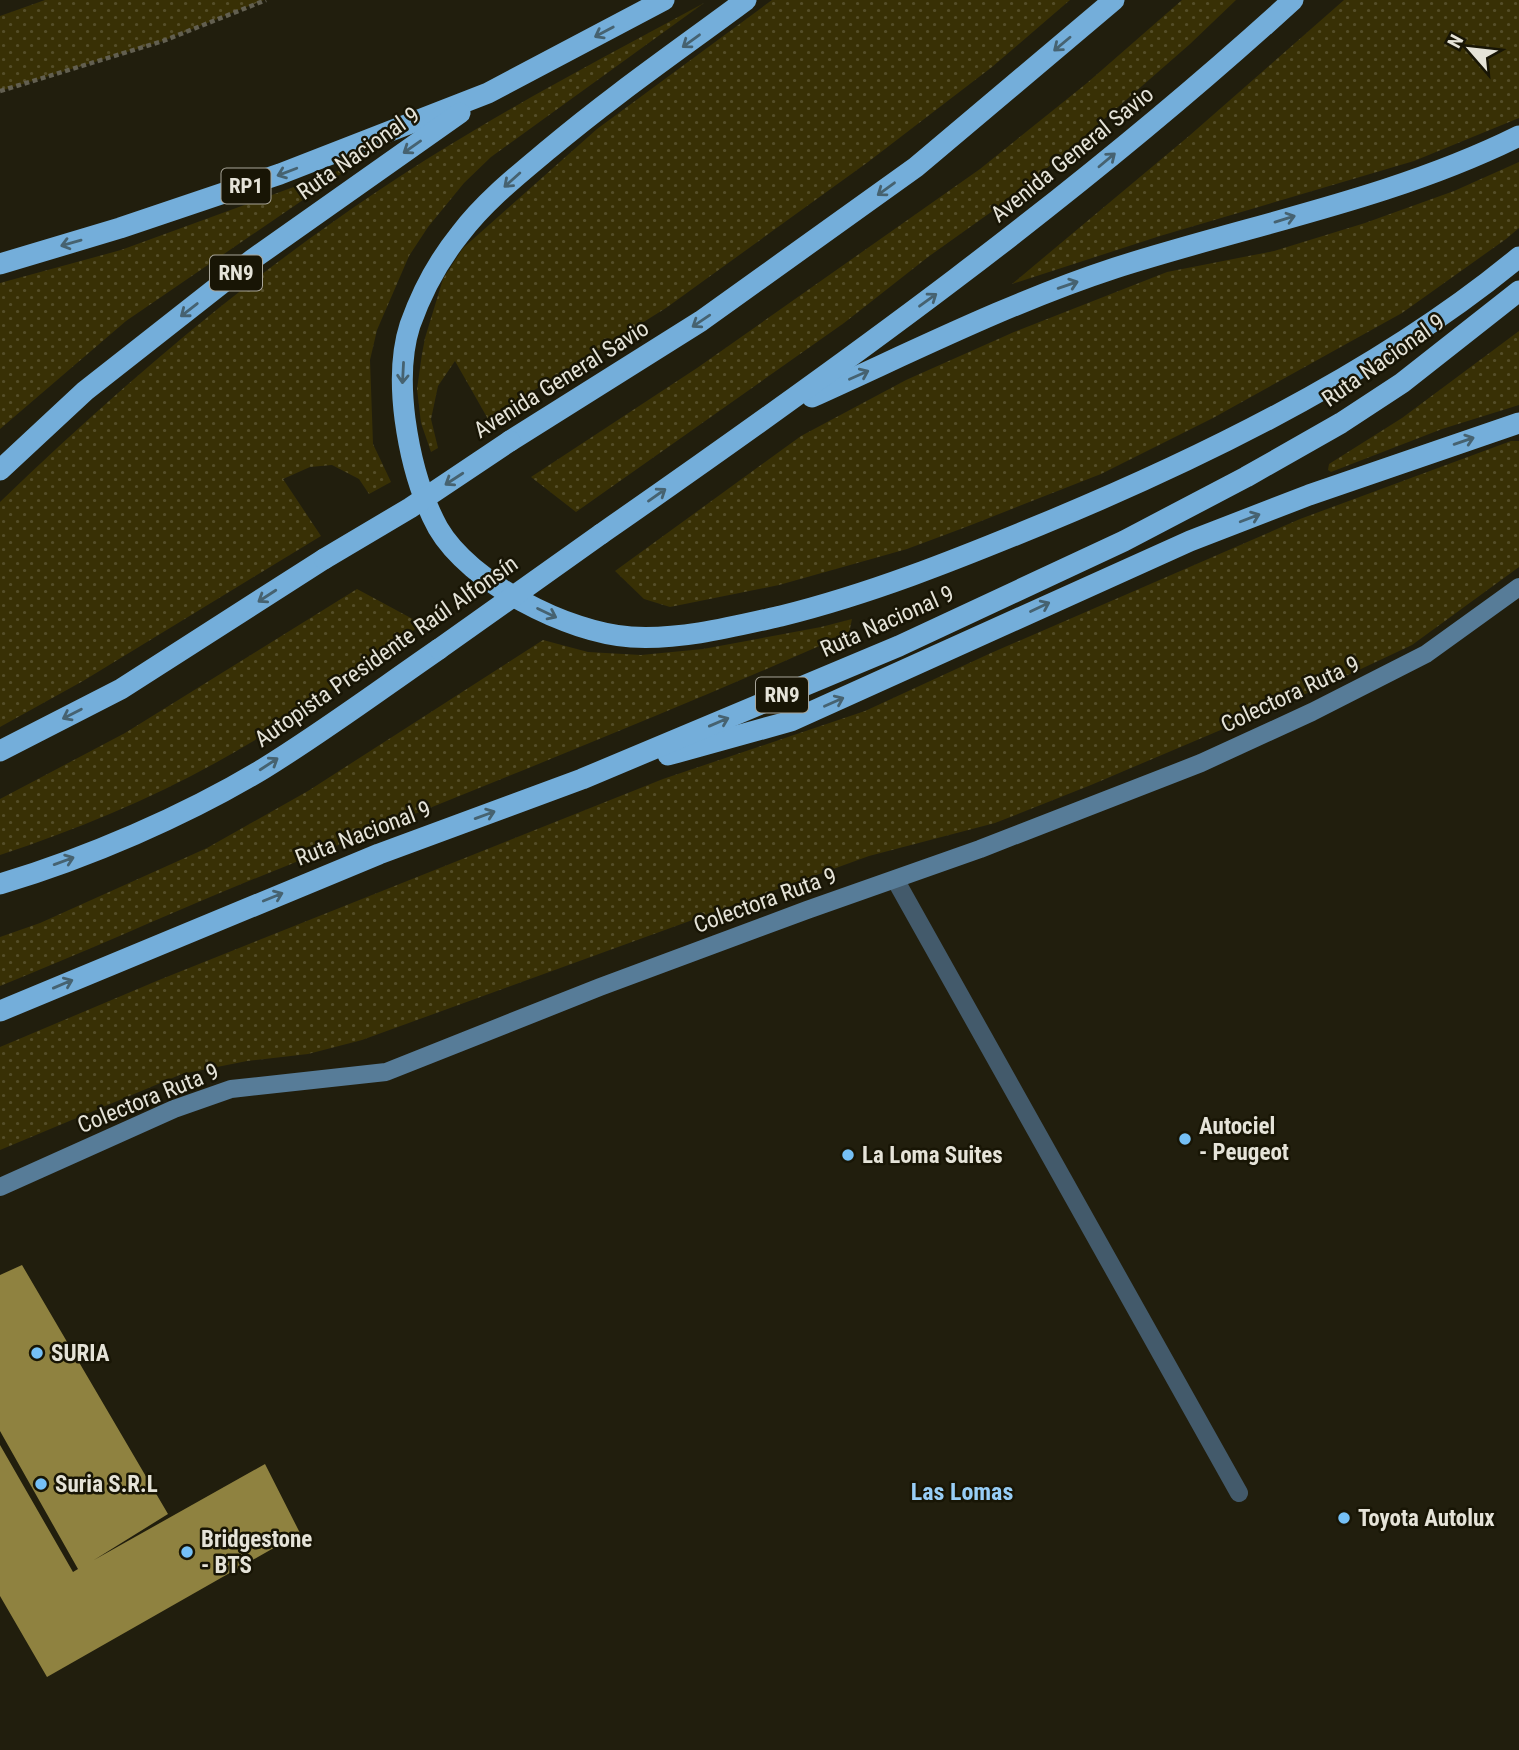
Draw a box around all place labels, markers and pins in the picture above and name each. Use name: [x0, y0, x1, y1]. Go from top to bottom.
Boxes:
place label: Autociel - Peugeot: [1199, 1113, 1289, 1166]
marker: Autociel - Peugeot: [1177, 1131, 1193, 1147]
place label: La Loma Suites: [862, 1142, 1003, 1169]
marker: La Loma Suites: [840, 1147, 856, 1163]
place label: SURIA: [51, 1340, 110, 1367]
marker: SURIA: [29, 1345, 45, 1361]
place label: Suria S.R.L: [55, 1471, 158, 1498]
marker: Suria S.R.L: [33, 1476, 49, 1492]
place label: Toyota Autolux: [1358, 1505, 1495, 1532]
marker: Toyota Autolux: [1336, 1510, 1352, 1526]
place label: Bridgestone - BTS: [201, 1526, 312, 1579]
marker: Bridgestone - BTS: [179, 1544, 195, 1560]

